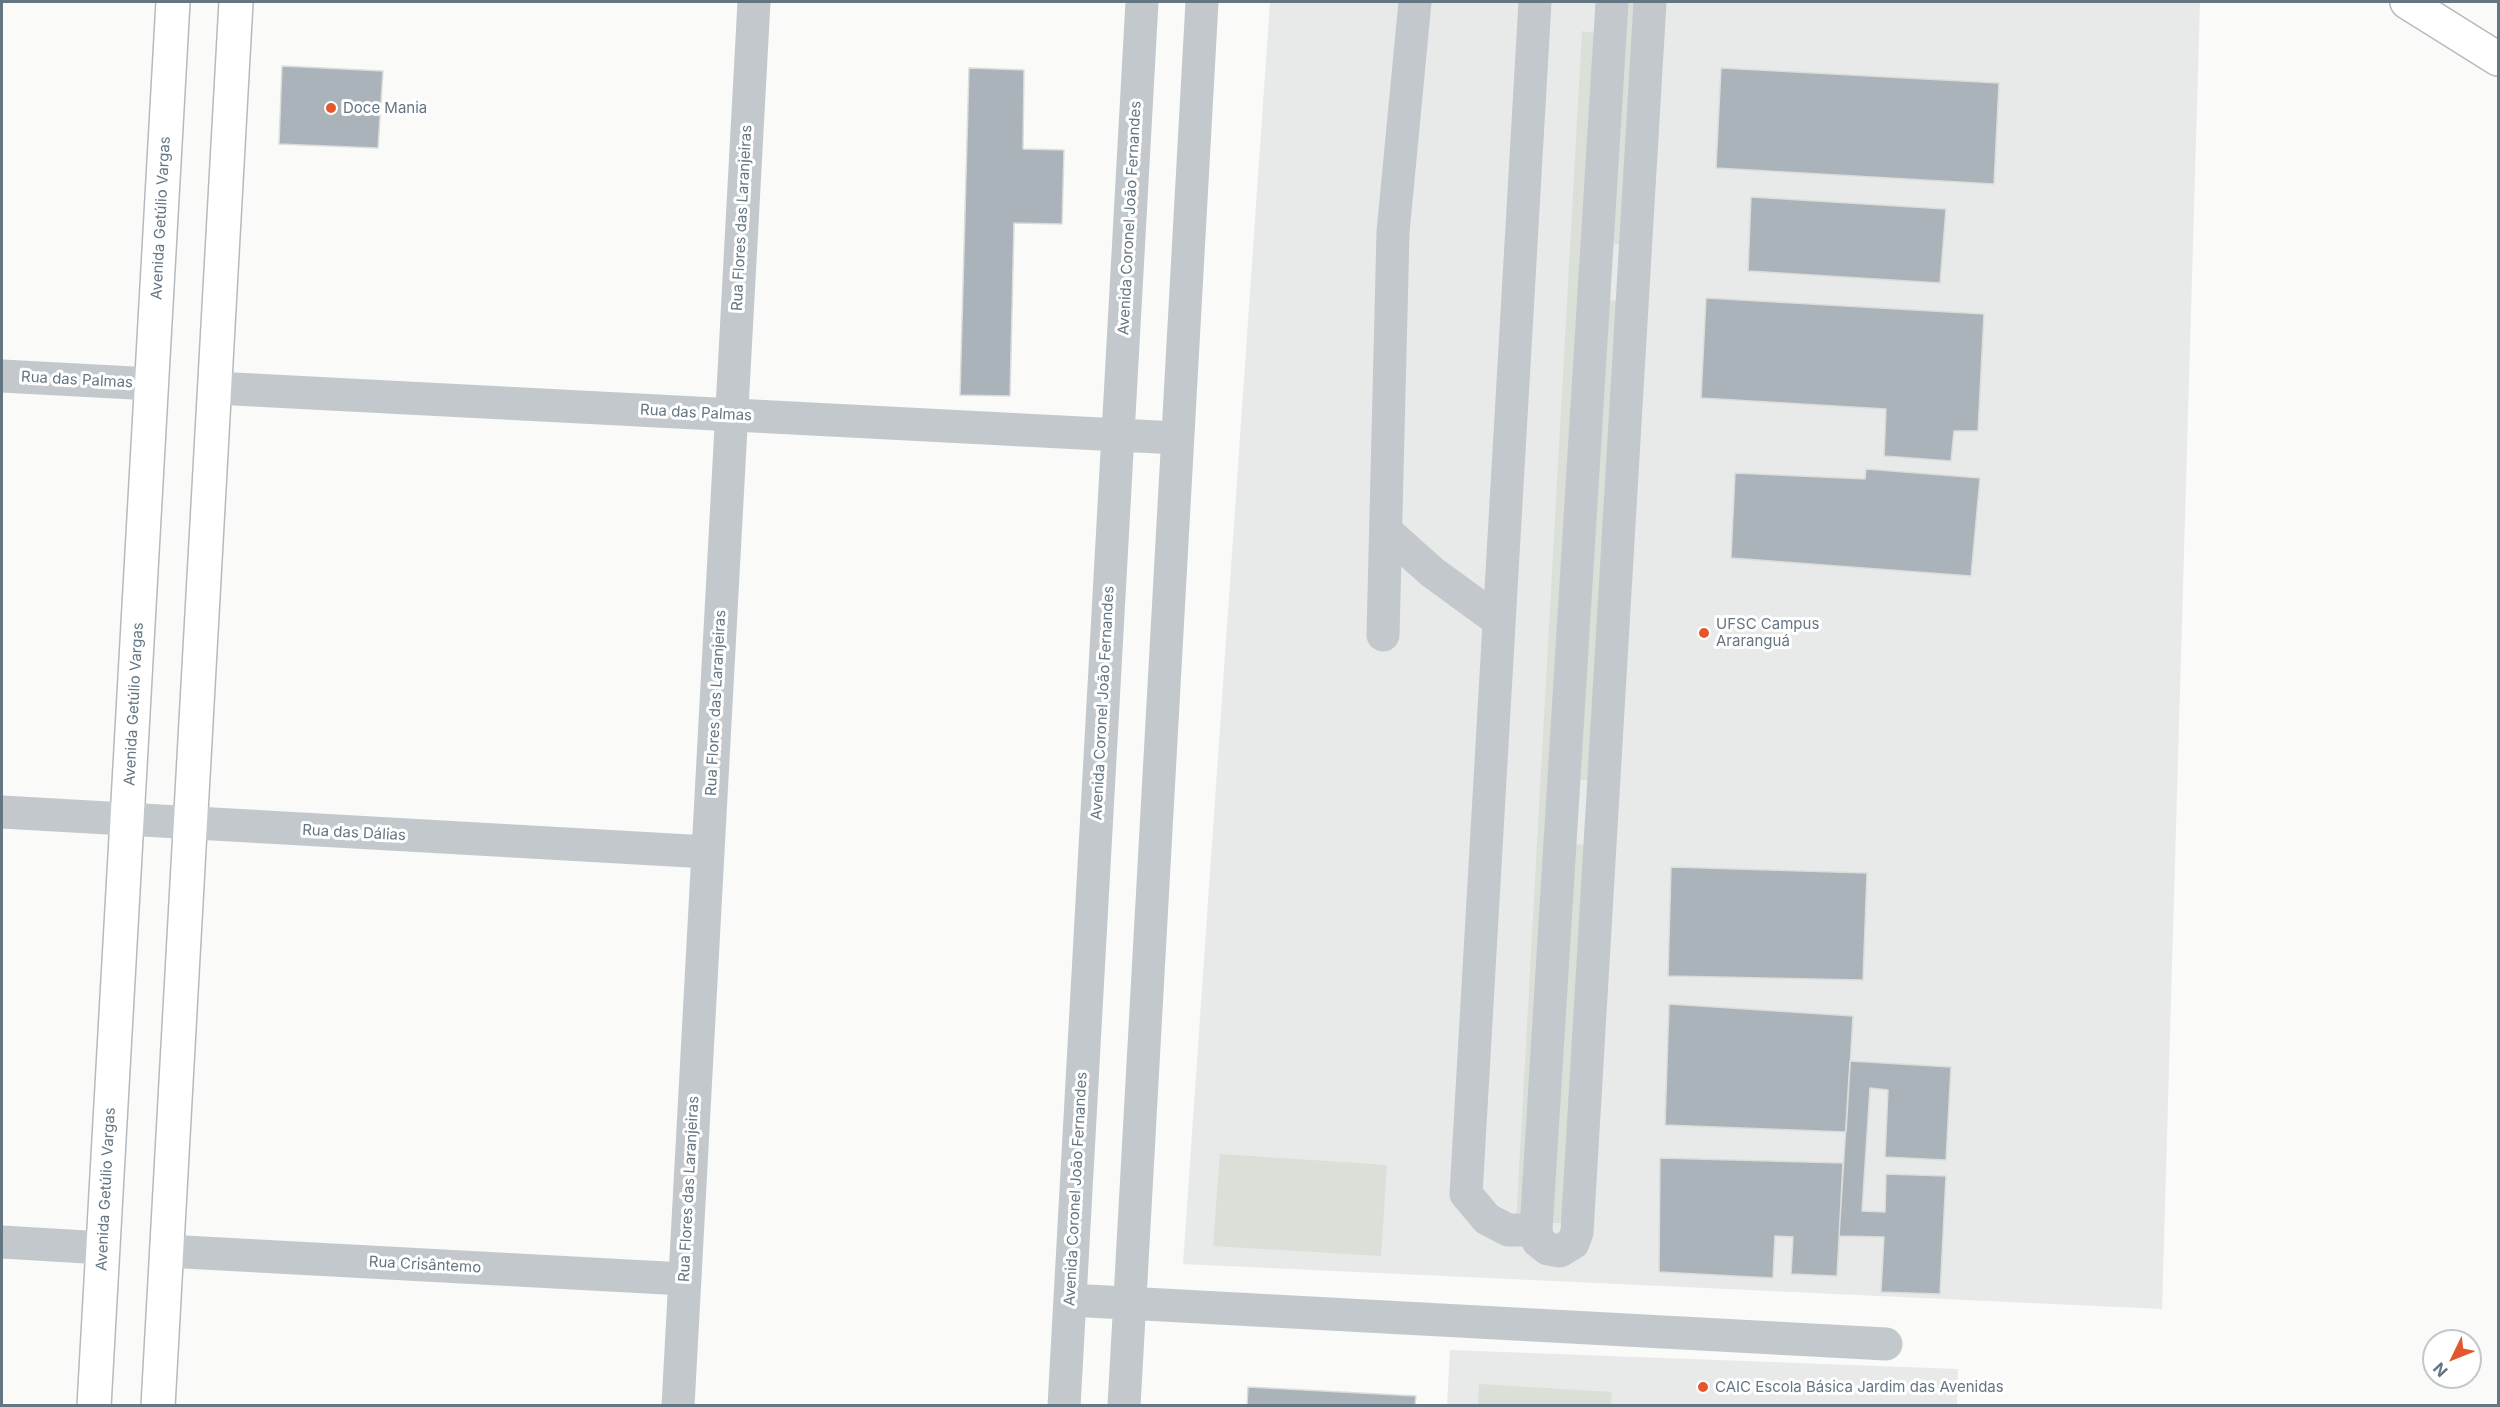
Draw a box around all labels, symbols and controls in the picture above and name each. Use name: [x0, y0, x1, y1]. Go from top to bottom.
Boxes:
place label: Doce Mania: [343, 99, 427, 117]
street label: Avenida Coronel João Fernandes: [1115, 100, 1145, 336]
marker: Doce Mania: [324, 101, 338, 115]
street label: Rua Flores das Laranjeiras: [728, 124, 756, 312]
street label: Avenida Getúlio Vargas: [148, 136, 174, 300]
street label: Rua das Palmas: [21, 368, 133, 392]
street label: Rua das Palmas: [640, 401, 752, 425]
street label: Avenida Coronel João Fernandes: [1088, 585, 1118, 821]
street label: Rua Flores das Laranjeiras: [702, 609, 730, 797]
place label: UFSC Campus Araranguá: [1716, 615, 1819, 650]
street label: Avenida Getúlio Vargas: [121, 622, 147, 786]
marker: UFSC Campus Araranguá: [1697, 626, 1711, 640]
street label: Rua das Dálias: [302, 821, 406, 845]
street label: Avenida Coronel João Fernandes: [1061, 1071, 1091, 1307]
street label: Rua Flores das Laranjeiras: [675, 1095, 703, 1283]
street label: Avenida Getúlio Vargas: [93, 1107, 119, 1271]
street label: Rua Crisântemo: [368, 1253, 482, 1277]
north arrow: [2422, 1329, 2482, 1389]
text: N: [2429, 1359, 2452, 1381]
place label: CAIC Escola Básica Jardim das Avenidas: [1715, 1378, 2004, 1396]
marker: CAIC Escola Básica Jardim das Avenidas: [1696, 1380, 1710, 1394]

